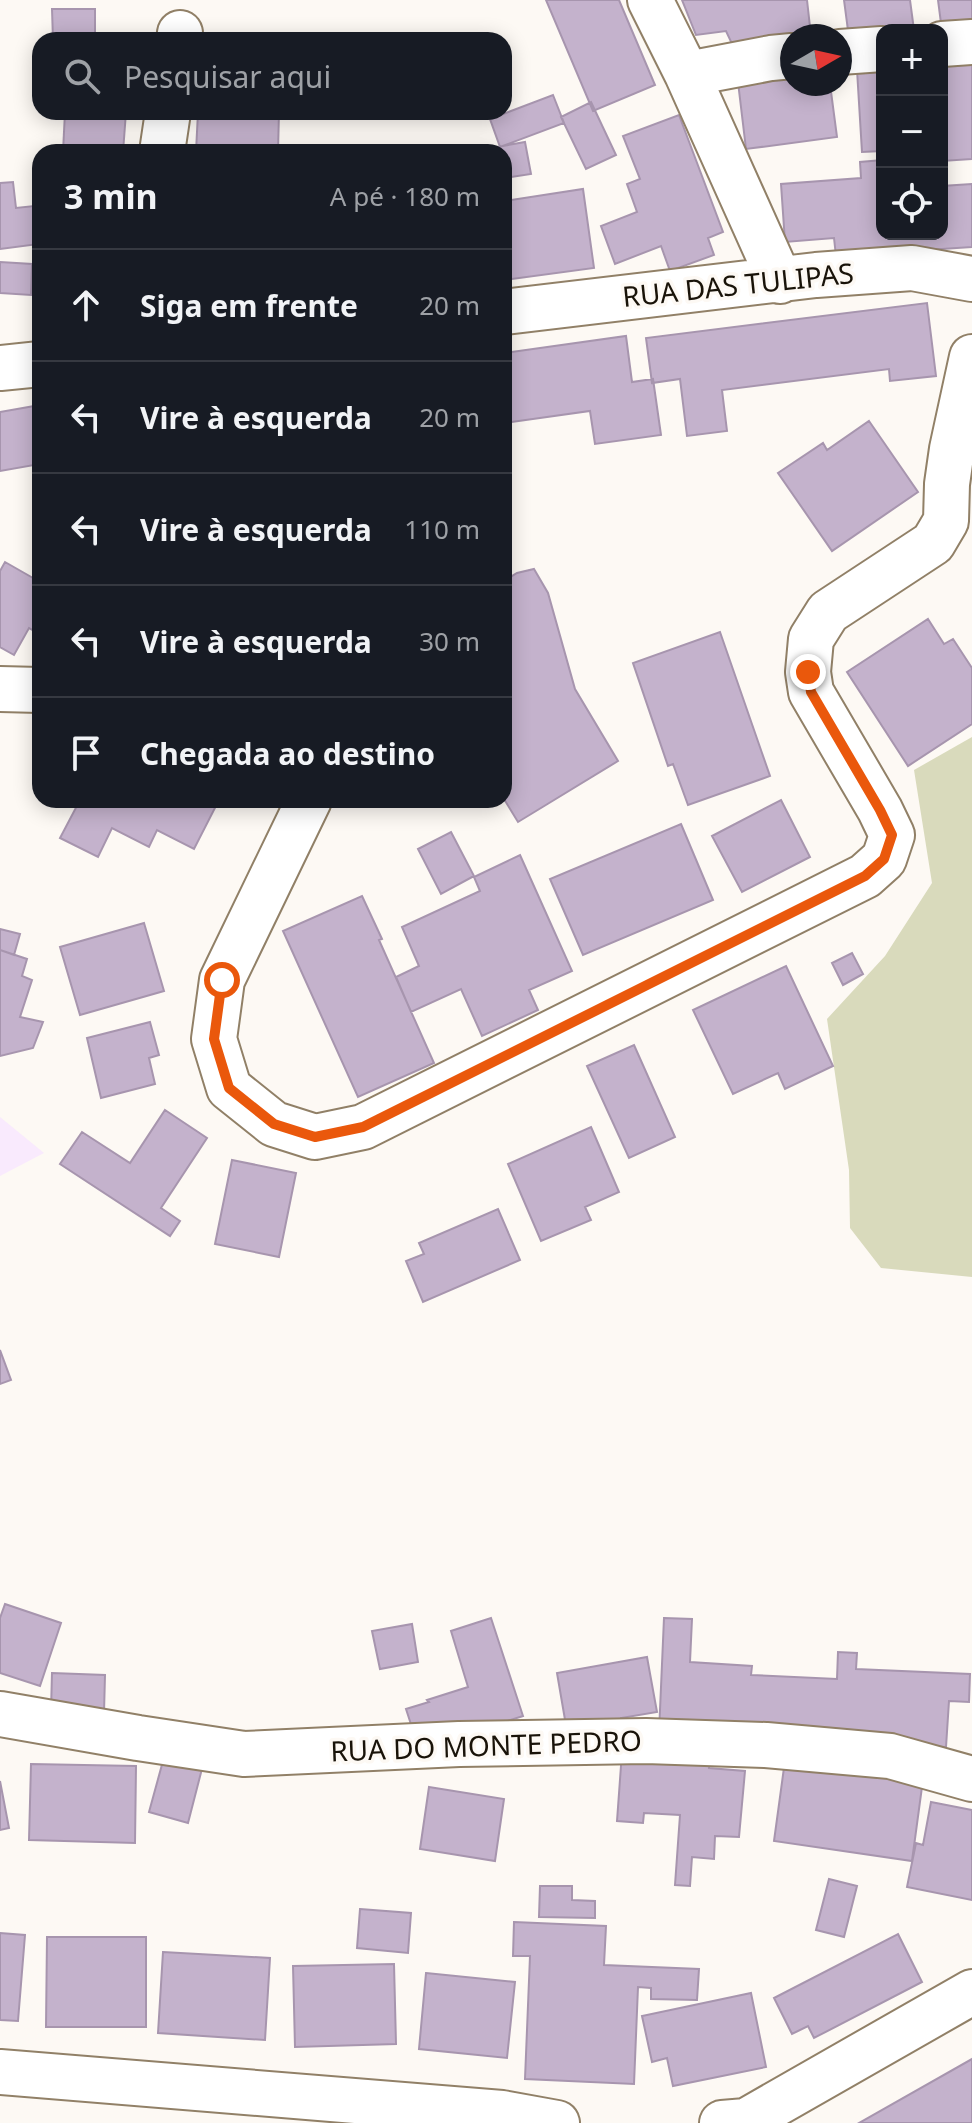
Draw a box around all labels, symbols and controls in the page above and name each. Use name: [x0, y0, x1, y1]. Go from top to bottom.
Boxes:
north arrow: [780, 24, 852, 96]
map controls: [876, 24, 948, 240]
button: +: [876, 24, 948, 96]
search box: [32, 32, 512, 120]
icon: search: [60, 54, 104, 98]
text: Pesquisar aqui: [124, 56, 331, 97]
button: −: [876, 96, 948, 168]
button: locate: [876, 168, 948, 240]
text: 3 min: [64, 173, 158, 219]
text: A pé · 180 m: [330, 178, 480, 214]
street label: RUA DAS TULIPAS: [620, 253, 855, 315]
icon: ahead: [64, 283, 108, 327]
text: Siga em frente: [140, 285, 358, 326]
text: 20 m: [419, 287, 480, 323]
icon: left: [64, 395, 108, 439]
text: Vire à esquerda: [140, 397, 372, 438]
text: 20 m: [419, 399, 480, 435]
icon: left: [64, 507, 108, 551]
text: Vire à esquerda: [140, 509, 372, 550]
text: 110 m: [404, 511, 480, 547]
icon: left: [64, 619, 108, 663]
text: Vire à esquerda: [140, 621, 372, 662]
text: 30 m: [419, 623, 480, 659]
route end: [790, 654, 826, 690]
icon: arrive: [64, 731, 108, 775]
text: Chegada ao destino: [140, 733, 435, 774]
route start: [204, 962, 240, 998]
street label: RUA DO MONTE PEDRO: [330, 1721, 642, 1769]

